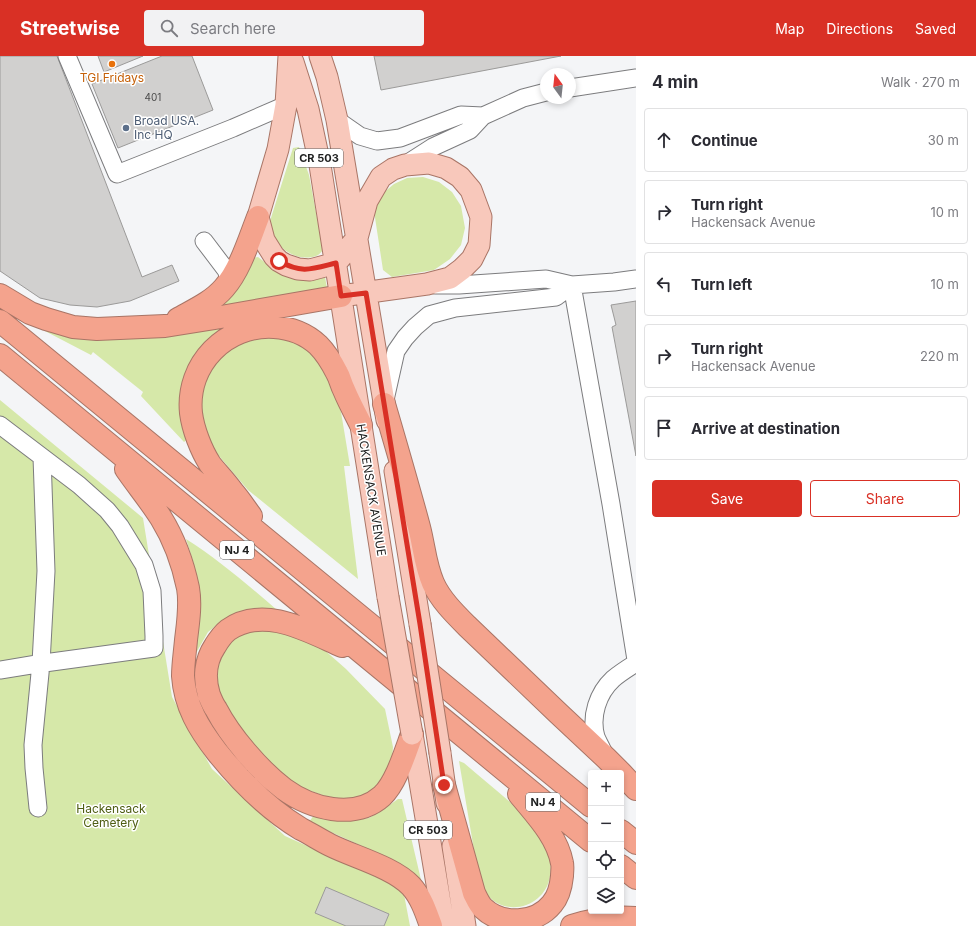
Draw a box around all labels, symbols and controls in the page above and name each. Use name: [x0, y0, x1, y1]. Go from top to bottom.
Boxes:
search box: [144, 10, 424, 46]
text: Streetwise: [20, 17, 120, 40]
icon: search: [158, 17, 180, 39]
text: Search here: [190, 19, 276, 38]
text: Map: [775, 20, 804, 37]
text: Directions: [826, 20, 893, 37]
text: Saved: [915, 20, 956, 37]
marker: TGI Fridays: [107, 59, 117, 69]
north arrow: [540, 68, 576, 104]
place label: TGI Fridays: [80, 70, 144, 85]
text: 4 min: [652, 72, 698, 92]
text: Walk · 270 m: [881, 74, 960, 90]
house number: 401: [145, 91, 161, 103]
place label: Broad USA. Inc HQ: [134, 113, 199, 142]
marker: Broad USA. Inc HQ: [121, 123, 131, 133]
icon: ahead: [653, 129, 675, 151]
text: Continue: [691, 131, 758, 150]
text: 30 m: [928, 132, 959, 148]
road number: CR 503: [295, 149, 343, 167]
text: Turn right: [691, 195, 763, 214]
icon: right: [653, 201, 675, 223]
text: 10 m: [930, 204, 959, 220]
text: Hackensack Avenue: [691, 214, 816, 230]
route start: [270, 252, 288, 270]
icon: left: [653, 273, 675, 295]
text: Turn left: [691, 275, 752, 294]
text: 10 m: [930, 276, 959, 292]
text: Turn right: [691, 339, 763, 358]
icon: right: [653, 345, 675, 367]
text: 220 m: [920, 348, 959, 364]
text: Hackensack Avenue: [691, 358, 816, 374]
icon: arrive: [653, 417, 675, 439]
text: Arrive at destination: [691, 419, 840, 438]
street label: HACKENSACK AVENUE: [354, 423, 389, 557]
button: Save: [652, 480, 802, 517]
button: Share: [810, 480, 960, 517]
road number: NJ 4: [220, 541, 254, 559]
map controls: [588, 770, 624, 914]
button: +: [588, 770, 624, 806]
route end: [435, 776, 453, 794]
road number: NJ 4: [526, 793, 560, 811]
park label: Hackensack Cemetery: [76, 801, 146, 830]
button: −: [588, 806, 624, 842]
road number: CR 503: [404, 821, 452, 839]
button: locate: [588, 842, 624, 878]
button: layers: [588, 878, 624, 914]

